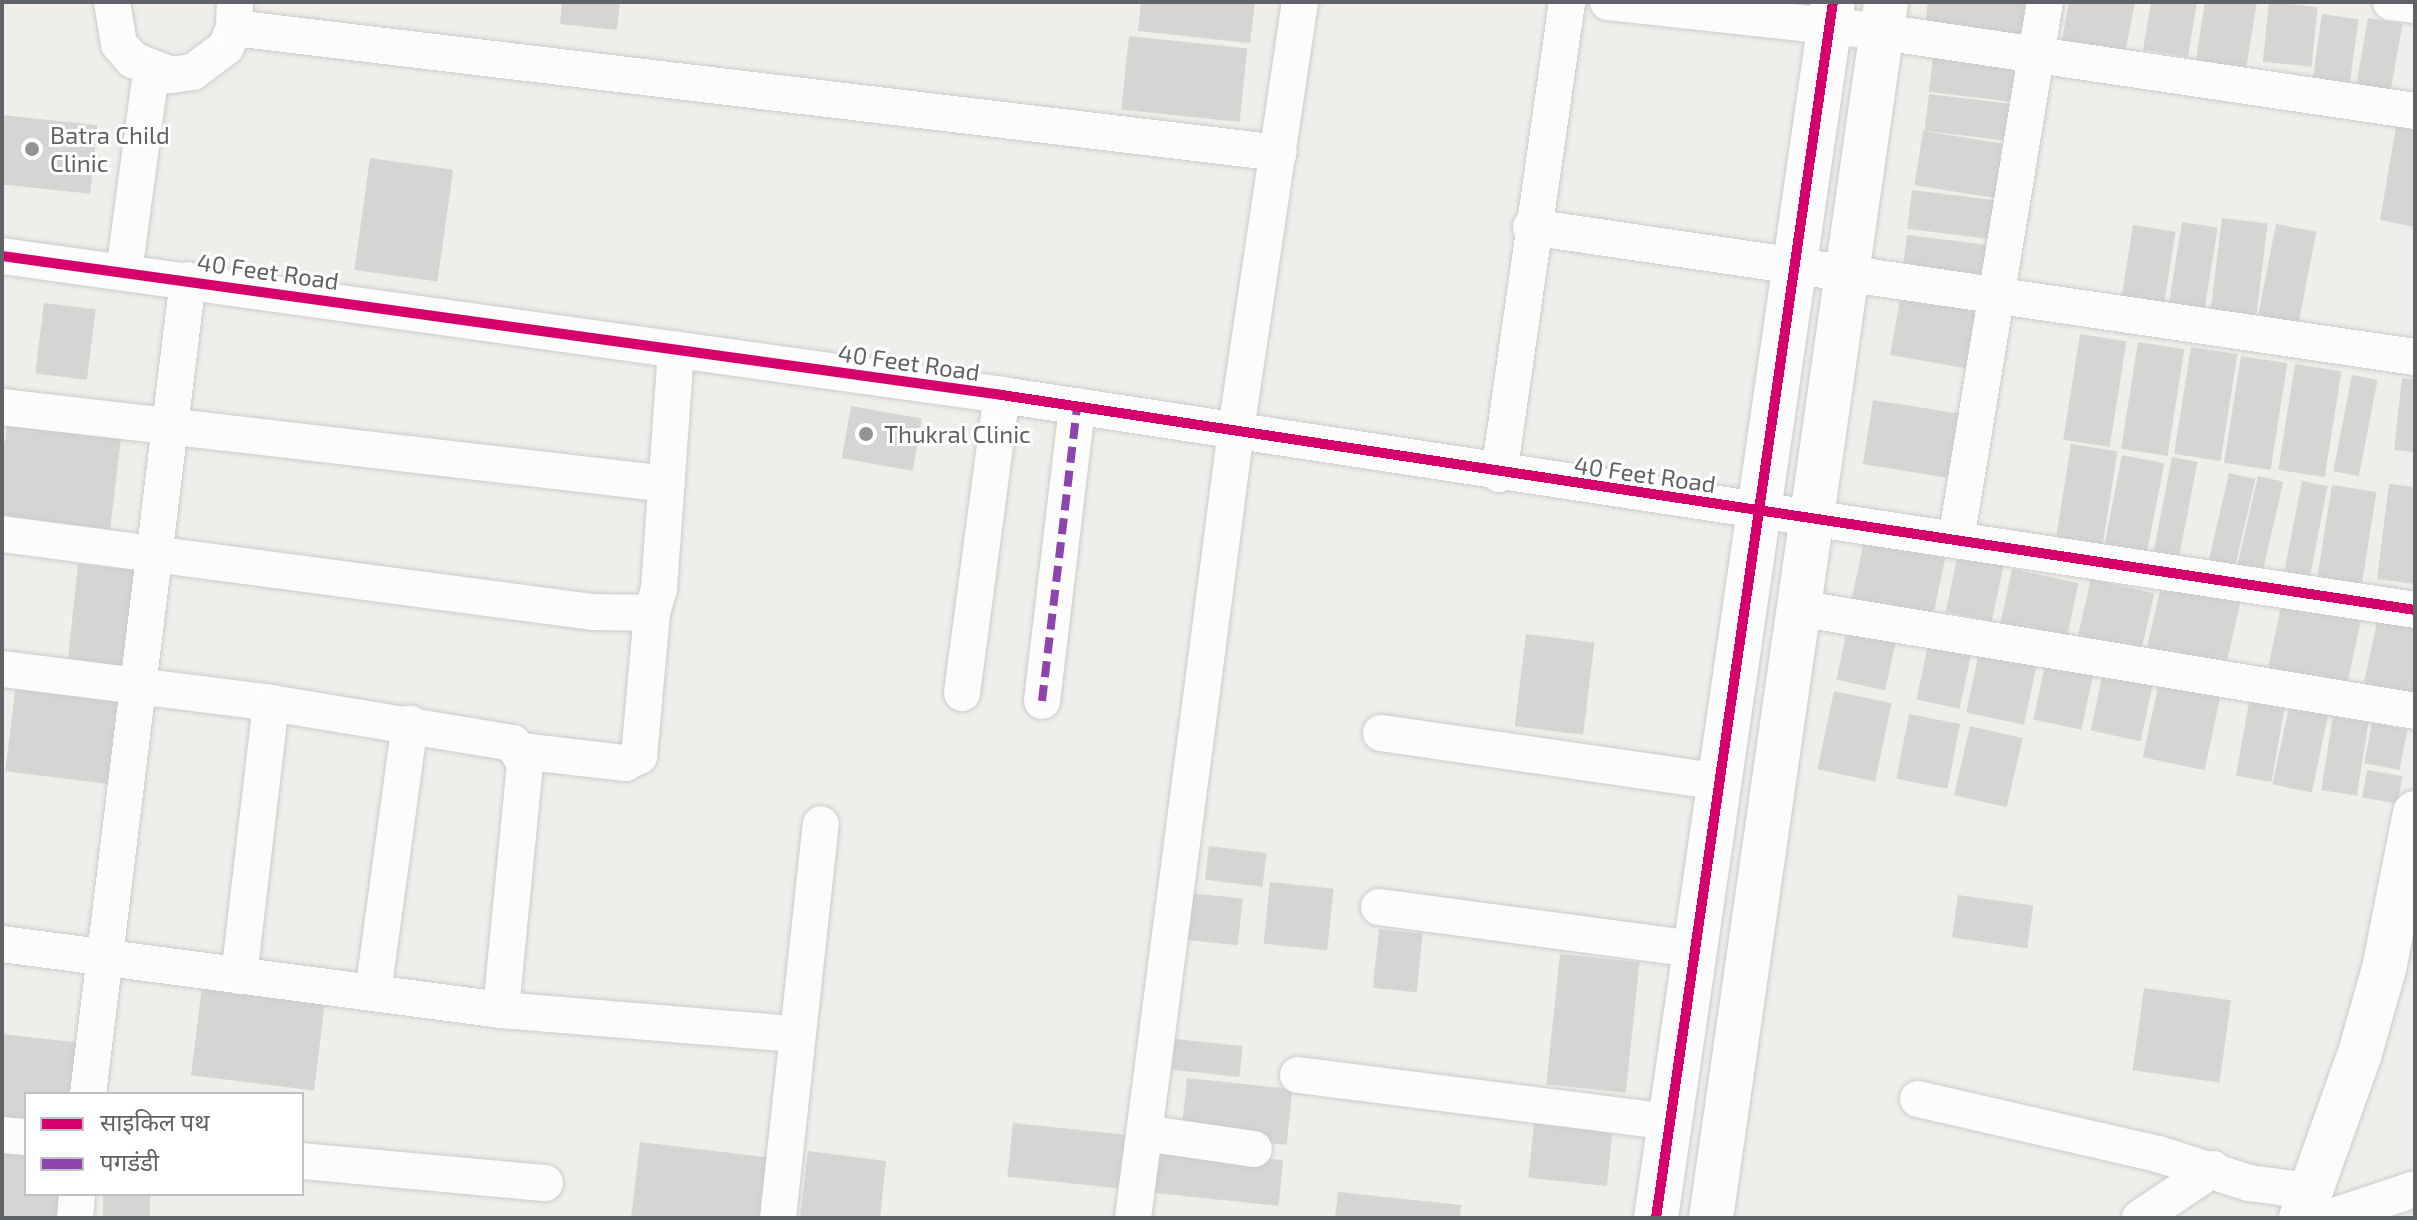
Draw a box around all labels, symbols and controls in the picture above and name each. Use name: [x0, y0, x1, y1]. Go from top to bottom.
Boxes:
place label: Batra Child Clinic: [50, 121, 170, 177]
marker: Batra Child Clinic: [21, 138, 43, 160]
street label: 40 Feet Road: [195, 247, 341, 295]
street label: 40 Feet Road: [836, 338, 982, 386]
place label: Thukral Clinic: [884, 420, 1031, 448]
marker: Thukral Clinic: [855, 423, 877, 445]
street label: 40 Feet Road: [1572, 450, 1718, 498]
legend: [24, 1092, 304, 1196]
text: साइकिल पथ: [100, 1107, 209, 1136]
text: पगडंडी: [100, 1147, 159, 1176]

